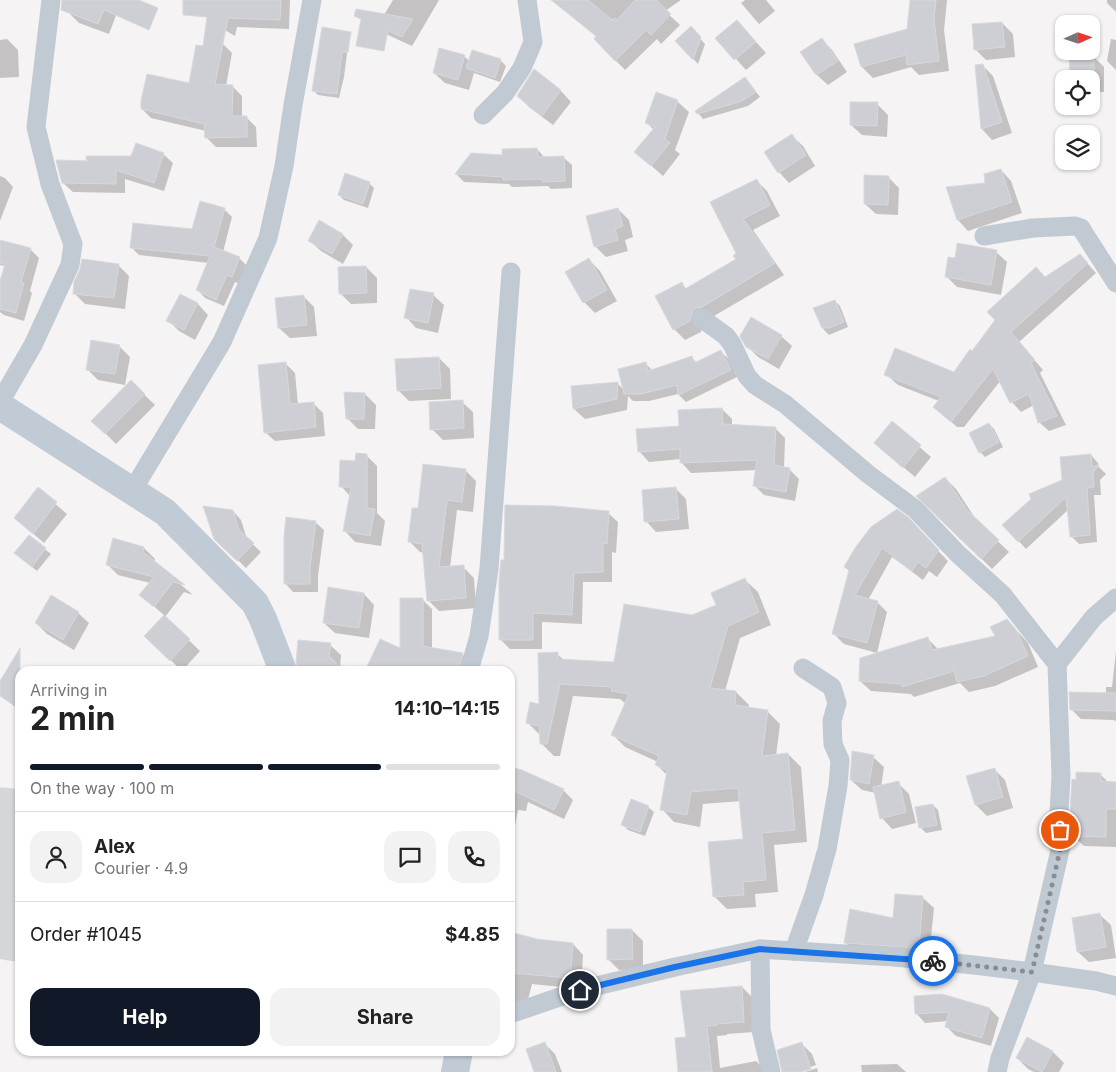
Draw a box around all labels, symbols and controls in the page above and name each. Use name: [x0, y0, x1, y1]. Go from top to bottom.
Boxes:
north arrow: [1055, 15, 1100, 60]
map controls: [1055, 15, 1100, 170]
button: locate: [1055, 70, 1100, 115]
button: layers: [1055, 125, 1100, 170]
text: Arriving in: [30, 680, 107, 700]
text: 14:10–14:15: [394, 697, 500, 720]
text: 2 min: [30, 699, 116, 738]
text: On the way · 100 m: [30, 778, 174, 798]
pin: [1039, 809, 1081, 851]
icon: bag: [1046, 816, 1074, 844]
button: person: [30, 831, 82, 883]
button: chat: [384, 831, 436, 883]
button: phone: [448, 831, 500, 883]
text: Alex: [94, 835, 135, 858]
text: Courier · 4.9: [94, 858, 188, 878]
text: Order #1045: [30, 923, 142, 946]
text: $4.85: [445, 923, 500, 946]
courier: [908, 936, 958, 986]
icon: bike: [919, 947, 947, 975]
pin: [559, 969, 601, 1011]
icon: home: [566, 976, 594, 1004]
button: Help: [30, 988, 260, 1046]
button: Share: [270, 988, 500, 1046]

